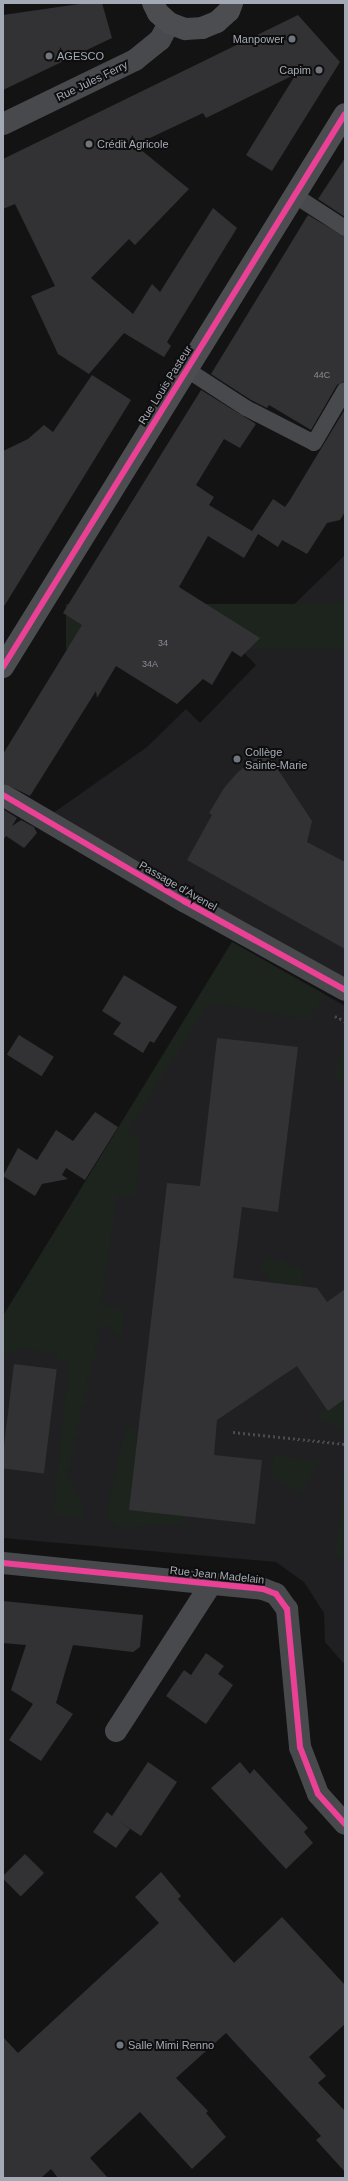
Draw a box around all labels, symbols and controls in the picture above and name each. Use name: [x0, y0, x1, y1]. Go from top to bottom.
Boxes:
place label: Manpower: [233, 32, 284, 46]
marker: Manpower: [287, 34, 297, 44]
place label: AGESCO: [57, 49, 104, 63]
marker: AGESCO: [44, 51, 54, 61]
street label: Rue Jules Ferry: [54, 58, 130, 104]
place label: Capim: [279, 63, 311, 77]
marker: Capim: [314, 65, 324, 75]
place label: Crédit Agricole: [97, 137, 169, 151]
marker: Crédit Agricole: [84, 139, 94, 149]
street label: Rue Louis Pasteur: [135, 343, 195, 427]
house number: 44C: [314, 370, 330, 380]
house number: 34: [158, 638, 168, 648]
house number: 34A: [142, 659, 158, 669]
place label: Collège Sainte-Marie: [245, 746, 307, 772]
marker: Collège Sainte-Marie: [232, 754, 242, 764]
street label: Passage d'Avenel: [137, 858, 219, 914]
street label: Rue Jean Madelain: [169, 1563, 265, 1587]
place label: Salle Mimi Renno: [128, 2038, 214, 2052]
marker: Salle Mimi Renno: [115, 2040, 125, 2050]

